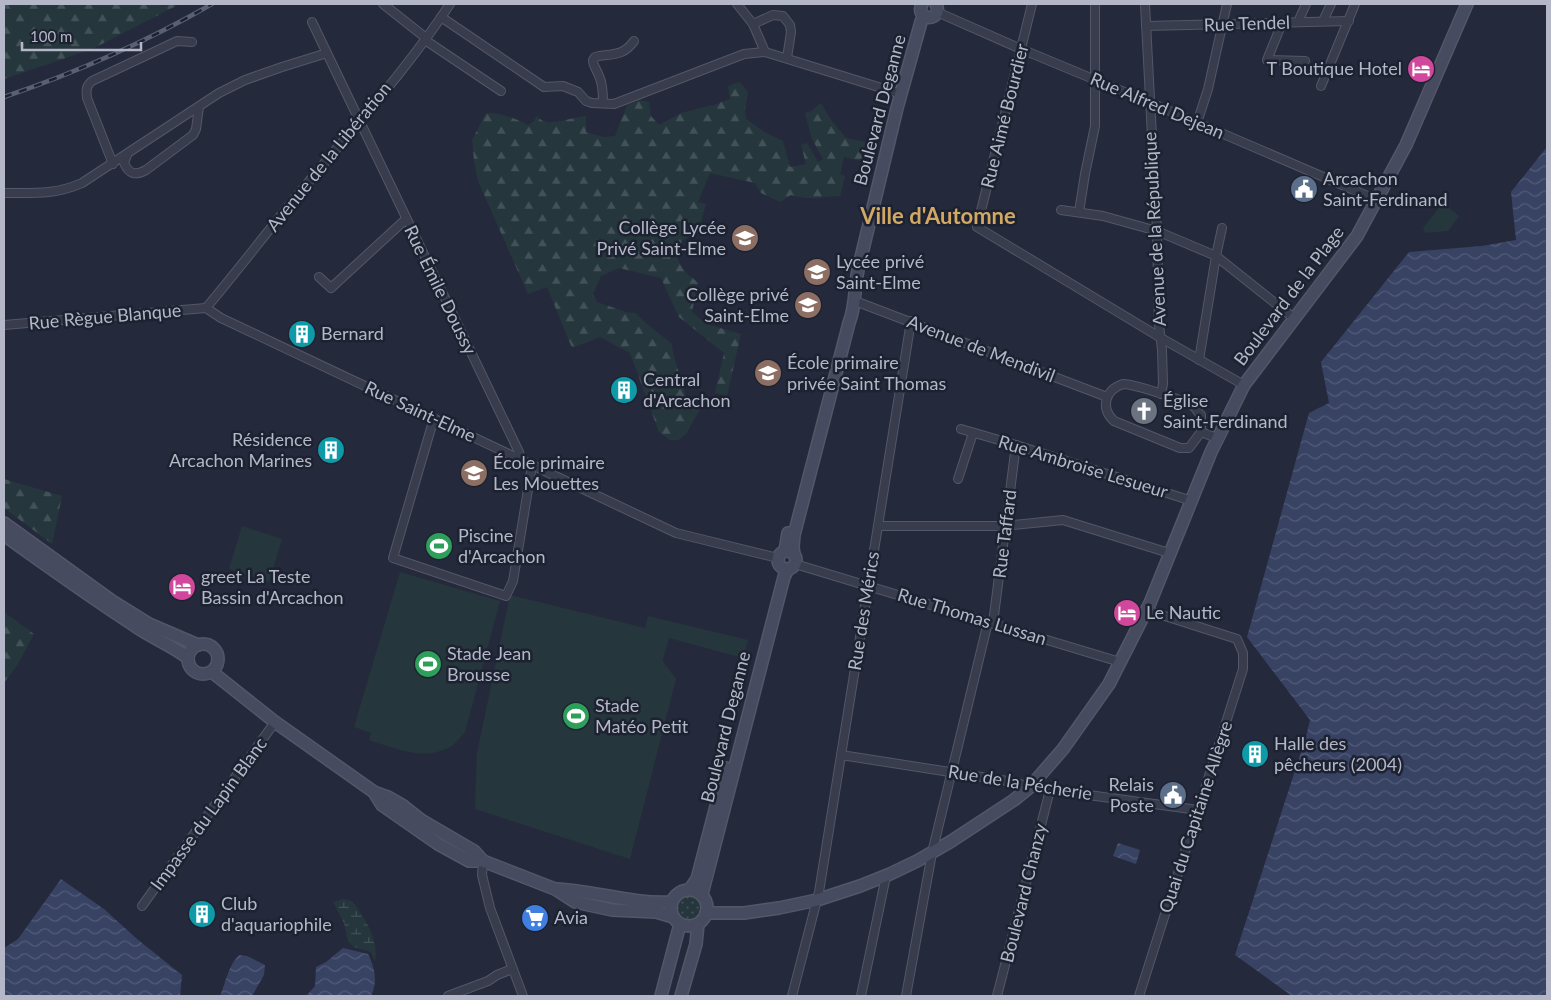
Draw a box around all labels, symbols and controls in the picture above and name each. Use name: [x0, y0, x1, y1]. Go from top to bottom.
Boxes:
street label: Rue Tendel: [1203, 11, 1290, 36]
scale bar: [22, 20, 141, 52]
text: 100 m: [30, 27, 72, 45]
street label: Boulevard Deganne: [848, 32, 910, 188]
street label: Rue Aimé Bourdier: [975, 41, 1033, 190]
hotel icon: T Boutique Hotel: [1406, 54, 1436, 84]
place label: T Boutique Hotel: [1267, 57, 1402, 79]
street label: Rue Alfred Dejean: [1087, 67, 1228, 143]
street label: Avenue de la Libération: [261, 77, 395, 236]
street label: Avenue de la République: [1138, 131, 1170, 327]
place label: Arcachon Saint-Ferdinand: [1323, 167, 1448, 210]
public building icon: Arcachon Saint-Ferdinand: [1289, 174, 1319, 204]
district label: Ville d'Automne: [859, 202, 1016, 229]
place label: Collège Lycée Privé Saint-Elme: [597, 216, 726, 259]
street label: Rue Émile Doussy: [400, 221, 482, 358]
street label: Boulevard de la Plage: [1229, 221, 1348, 369]
school or university icon: Collège Lycée Privé Saint-Elme: [730, 223, 760, 253]
place label: Lycée privé Saint-Elme: [836, 250, 924, 293]
school or university icon: Lycée privé Saint-Elme: [802, 257, 832, 287]
place label: Collège privé Saint-Elme: [686, 283, 789, 326]
school or university icon: Collège privé Saint-Elme: [793, 290, 823, 320]
street label: Rue Règue Blanque: [28, 298, 182, 334]
street label: Avenue de Mendivil: [904, 310, 1058, 386]
building icon: Bernard: [287, 319, 317, 349]
place label: Bernard: [321, 322, 384, 344]
place label: École primaire privée Saint Thomas: [787, 351, 946, 394]
school or university icon: École primaire privée Saint Thomas: [753, 358, 783, 388]
place label: Central d'Arcachon: [643, 368, 731, 411]
building icon: Central d'Arcachon: [609, 375, 639, 405]
street label: Rue Saint-Elme: [361, 376, 479, 446]
place label: Église Saint-Ferdinand: [1163, 389, 1288, 432]
church icon: Église Saint-Ferdinand: [1129, 396, 1159, 426]
place label: Résidence Arcachon Marines: [169, 428, 312, 471]
street label: Rue Ambroise Lesueur: [996, 430, 1171, 502]
building icon: Résidence Arcachon Marines: [316, 435, 346, 465]
place label: École primaire Les Mouettes: [493, 451, 605, 494]
school or university icon: École primaire Les Mouettes: [459, 458, 489, 488]
street label: Rue Taffard: [988, 488, 1020, 579]
place label: Piscine d'Arcachon: [458, 524, 546, 567]
sports icon: Piscine d'Arcachon: [424, 531, 454, 561]
street label: Rue des Mérics: [843, 550, 883, 672]
place label: greet La Teste Bassin d'Arcachon: [201, 565, 344, 608]
hotel icon: greet La Teste Bassin d'Arcachon: [167, 572, 197, 602]
street label: Rue Thomas Lussan: [895, 583, 1050, 649]
hotel icon: Le Nautic: [1112, 598, 1142, 628]
place label: Le Nautic: [1146, 601, 1221, 623]
place label: Stade Jean Brousse: [447, 642, 531, 685]
sports icon: Stade Jean Brousse: [413, 649, 443, 679]
street label: Boulevard Deganne: [696, 649, 754, 805]
place label: Stade Matéo Petit: [595, 694, 689, 737]
sports icon: Stade Matéo Petit: [561, 701, 591, 731]
street label: Quai du Capitaine Allègre: [1154, 718, 1237, 916]
street label: Impasse du Lapin Blanc: [145, 732, 271, 894]
place label: Halle des pêcheurs (2004): [1274, 732, 1402, 775]
building icon: Halle des pêcheurs (2004): [1240, 739, 1270, 769]
street label: Rue de la Pécherie: [947, 760, 1094, 804]
place label: Relais Poste: [1108, 773, 1154, 816]
public building icon: Relais Poste: [1158, 780, 1188, 810]
street label: Boulevard Chanzy: [995, 820, 1051, 965]
place label: Club d'aquariophile: [221, 892, 332, 935]
building icon: Club d'aquariophile: [187, 899, 217, 929]
supermarket icon: Avia: [520, 903, 550, 933]
place label: Avia: [554, 906, 588, 928]

